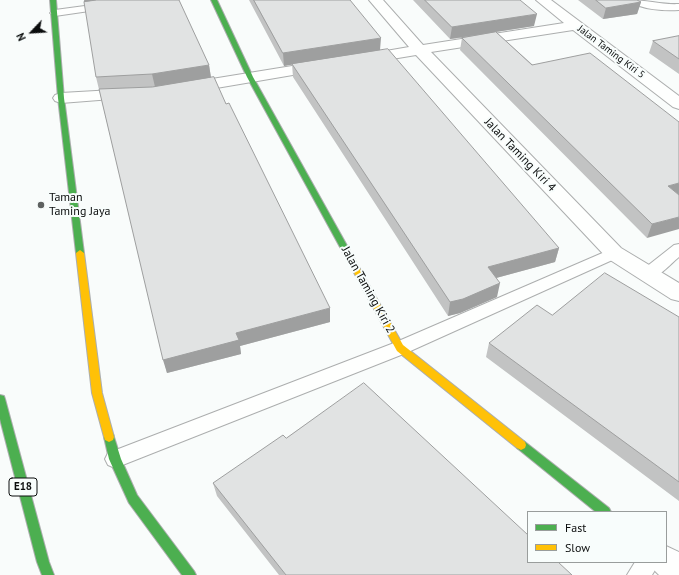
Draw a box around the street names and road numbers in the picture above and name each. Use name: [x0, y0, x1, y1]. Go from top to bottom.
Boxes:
street label: Jalan Taming Kiri 5: [575, 23, 647, 81]
street label: Jalan Taming Kiri 4: [481, 115, 559, 195]
street label: Jalan Taming Kiri 2: [338, 244, 398, 336]
road number: E18: [9, 478, 37, 496]

